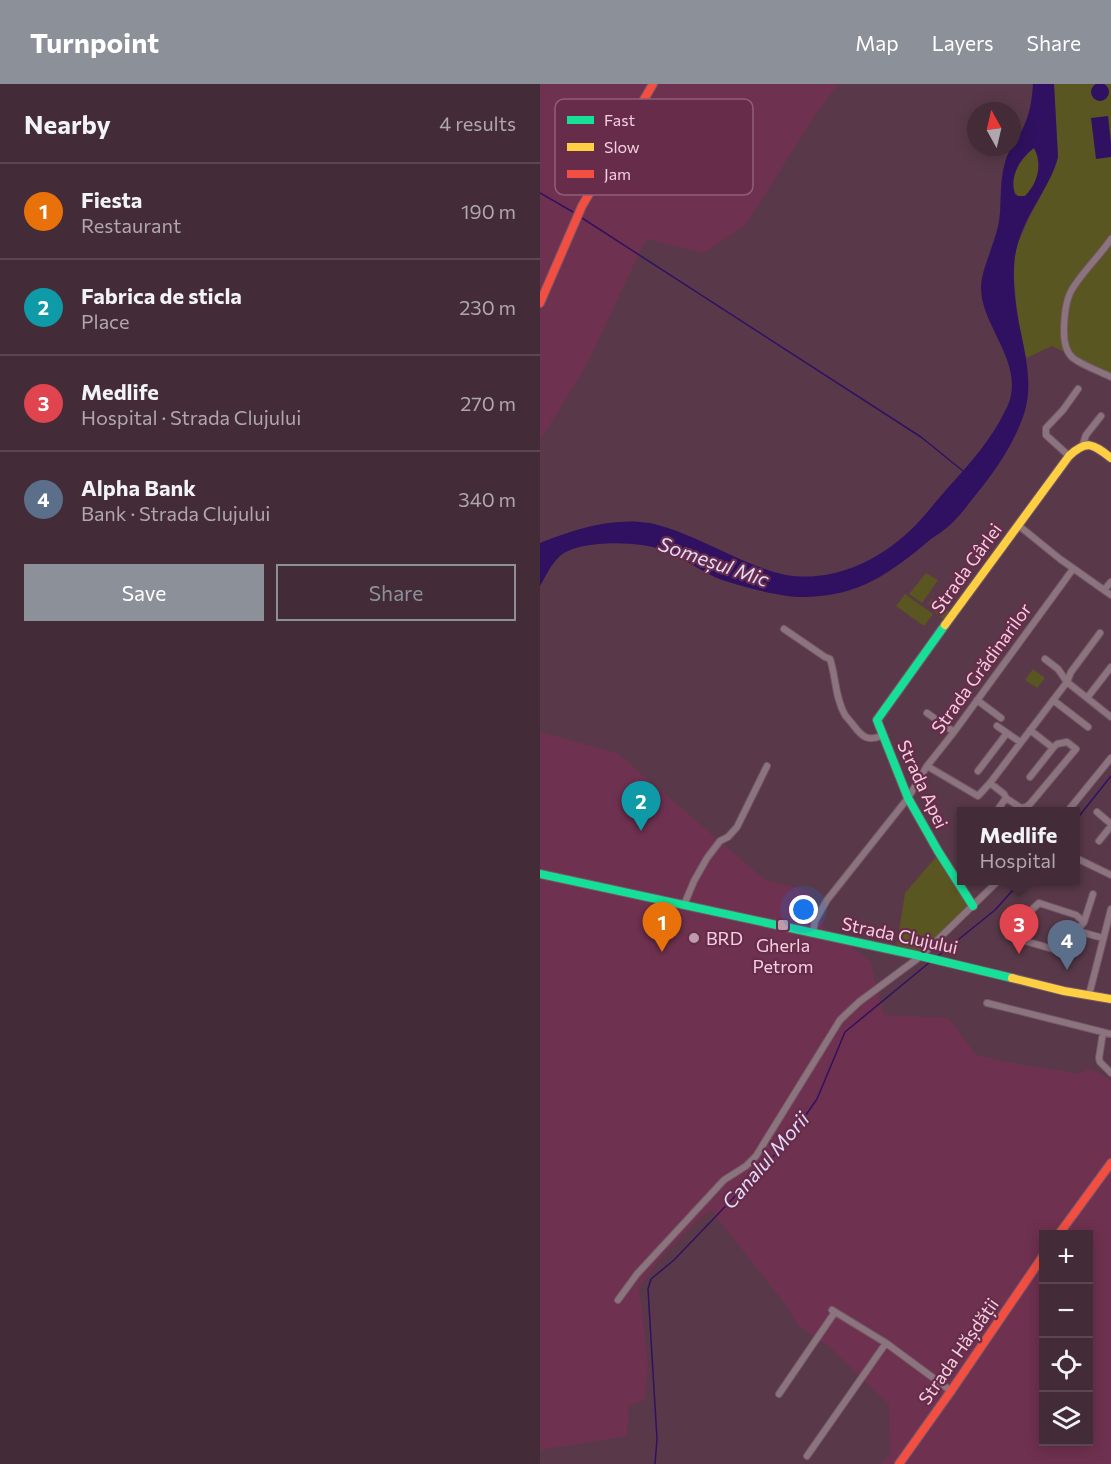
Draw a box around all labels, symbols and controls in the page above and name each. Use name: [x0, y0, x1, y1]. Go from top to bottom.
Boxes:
text: Turnpoint: [30, 25, 159, 59]
text: Map: [855, 30, 899, 55]
text: Layers: [932, 30, 994, 55]
text: Share: [1027, 30, 1081, 55]
legend: [555, 99, 753, 195]
north arrow: [967, 102, 1021, 156]
text: Nearby: [24, 108, 111, 139]
text: Fast: [604, 110, 635, 129]
text: 4 results: [439, 111, 516, 135]
text: Slow: [604, 137, 640, 156]
text: Jam: [604, 164, 631, 183]
text: Fiesta: [81, 186, 142, 213]
text: 1: [39, 199, 48, 223]
text: 190 m: [461, 199, 516, 223]
text: Restaurant: [81, 213, 181, 237]
text: Fabrica de sticla: [81, 282, 242, 309]
text: 2: [38, 295, 49, 319]
text: 230 m: [459, 295, 516, 319]
text: Place: [81, 309, 130, 333]
text: Medlife: [81, 378, 159, 405]
text: 3: [38, 391, 49, 415]
text: 270 m: [460, 391, 516, 415]
text: Hospital · Strada Clujului: [81, 405, 301, 429]
text: Alpha Bank: [81, 474, 196, 501]
text: 4: [37, 487, 50, 511]
text: 340 m: [458, 487, 516, 511]
text: Bank · Strada Clujului: [81, 501, 270, 525]
street label: Strada Gârlei: [926, 519, 1006, 617]
water label: Someșul Mic: [655, 531, 772, 593]
button: Save: [24, 564, 264, 621]
button: Share: [276, 564, 516, 621]
street label: Strada Grădinarilor: [926, 598, 1036, 738]
street label: Strada Apei: [893, 736, 953, 832]
pin: 2: [622, 782, 660, 831]
popup: [957, 807, 1080, 885]
text: Medlife: [980, 821, 1057, 848]
text: Hospital: [980, 848, 1056, 872]
your location: [789, 895, 818, 924]
pin: 1: [642, 902, 682, 952]
pin: 3: [1000, 904, 1038, 954]
street label: Strada Clujului: [840, 912, 960, 958]
marker: Gherla Petrom: [776, 918, 790, 932]
pin: 4: [1048, 920, 1086, 970]
place label: BRD: [706, 927, 743, 949]
marker: BRD: [687, 931, 701, 945]
place label: Gherla Petrom: [752, 934, 814, 977]
water label: Canalul Morii: [716, 1106, 814, 1213]
map controls: [1039, 1230, 1093, 1446]
button: +: [1039, 1230, 1093, 1284]
button: −: [1039, 1284, 1093, 1338]
street label: Strada Hășdății: [913, 1294, 1004, 1409]
button: locate: [1039, 1338, 1093, 1392]
button: layers: [1039, 1392, 1093, 1446]

